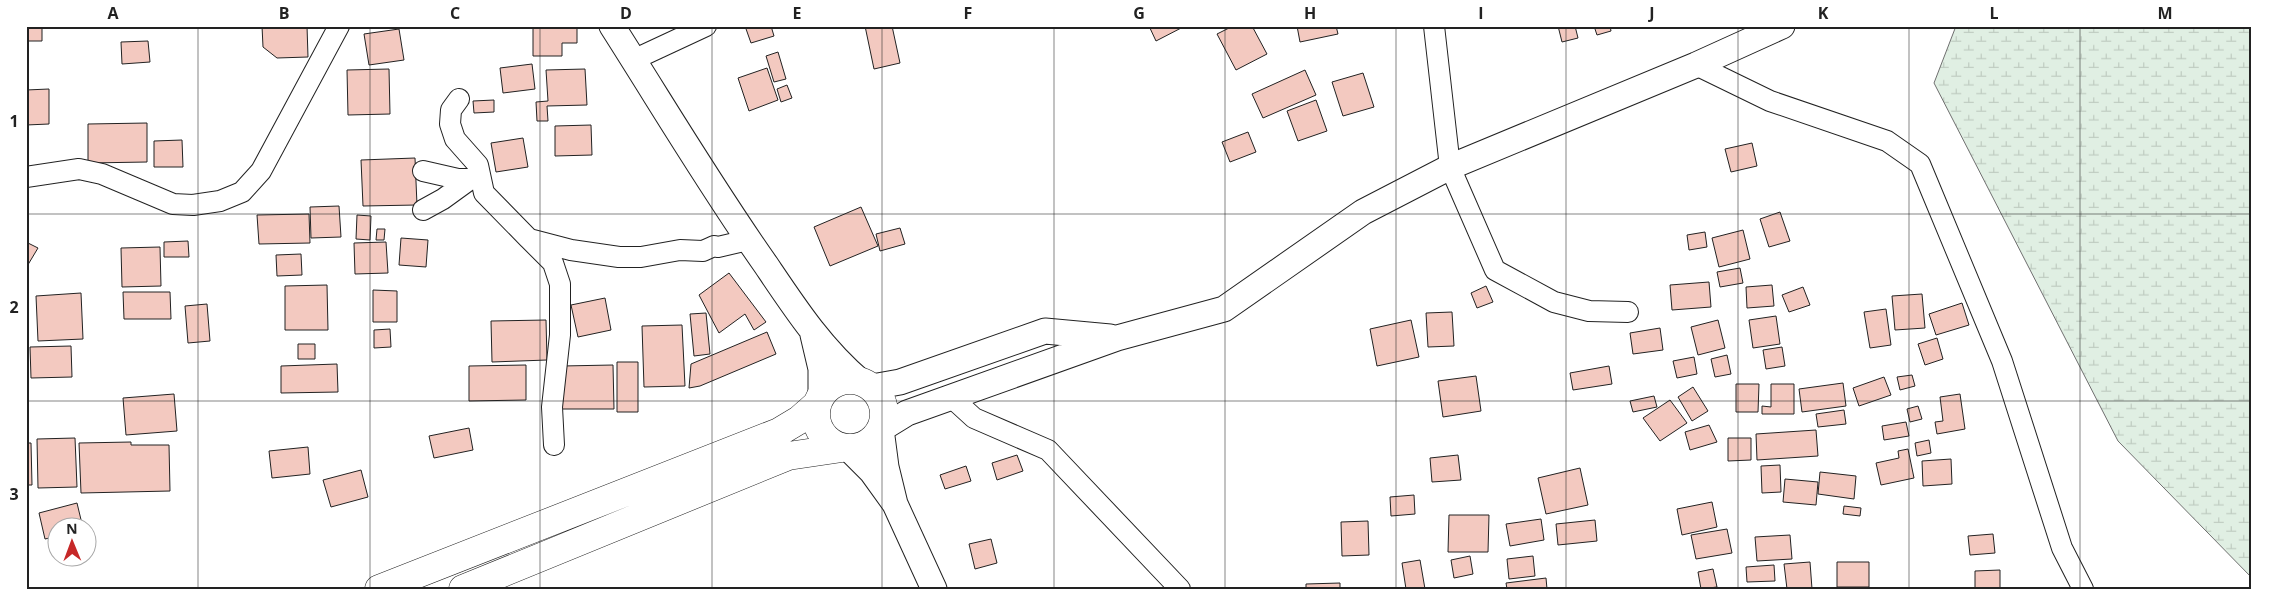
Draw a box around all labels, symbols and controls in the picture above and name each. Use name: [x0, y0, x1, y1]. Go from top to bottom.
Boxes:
text: A: [107, 2, 119, 24]
text: B: [279, 2, 289, 24]
text: C: [450, 2, 460, 24]
text: D: [620, 2, 632, 24]
text: E: [793, 2, 802, 24]
text: F: [964, 2, 972, 24]
text: G: [1133, 2, 1145, 24]
text: H: [1304, 2, 1316, 24]
text: I: [1478, 2, 1484, 24]
text: J: [1647, 2, 1655, 24]
text: K: [1818, 2, 1829, 24]
text: L: [1989, 2, 1999, 24]
text: M: [2157, 2, 2173, 24]
text: 1: [9, 110, 19, 132]
text: 2: [9, 296, 19, 318]
text: 3: [9, 483, 19, 505]
north arrow: [48, 518, 98, 568]
text: N: [66, 519, 78, 538]

